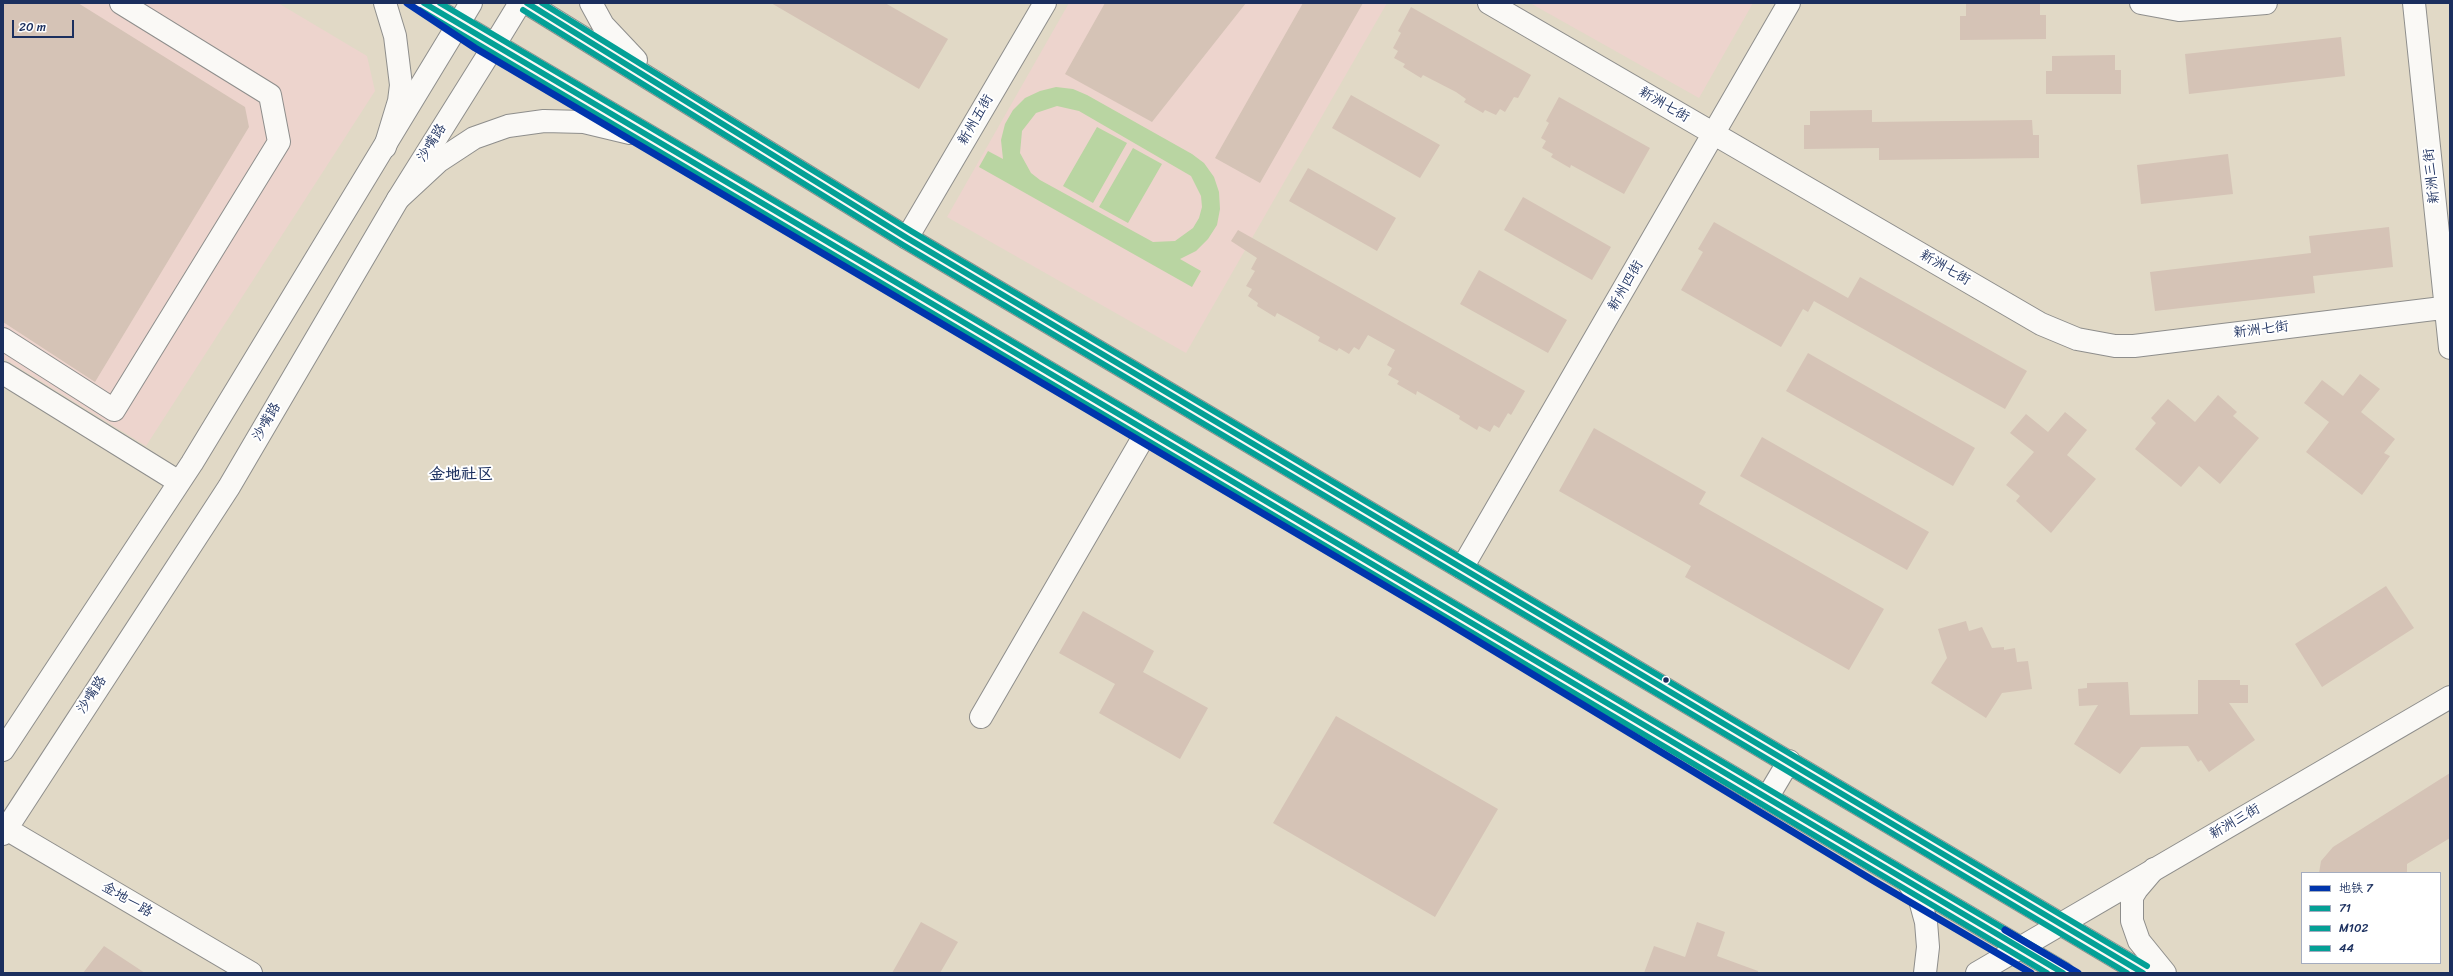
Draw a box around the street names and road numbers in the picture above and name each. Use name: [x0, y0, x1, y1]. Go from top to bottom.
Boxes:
street label: 新洲七街: [1636, 84, 1692, 126]
street label: 新州五街: [955, 92, 997, 148]
street label: 沙嘴路: [414, 121, 450, 165]
street label: 新洲三街: [2421, 147, 2443, 205]
street label: 新洲七街: [1917, 247, 1973, 289]
street label: 新州四街: [1605, 258, 1647, 314]
street label: 新洲七街: [2232, 318, 2290, 342]
street label: 沙嘴路: [249, 400, 285, 444]
street label: 沙嘴路: [74, 673, 110, 717]
street label: 新洲三街: [2207, 801, 2263, 843]
street label: 金地一路: [99, 879, 155, 921]

